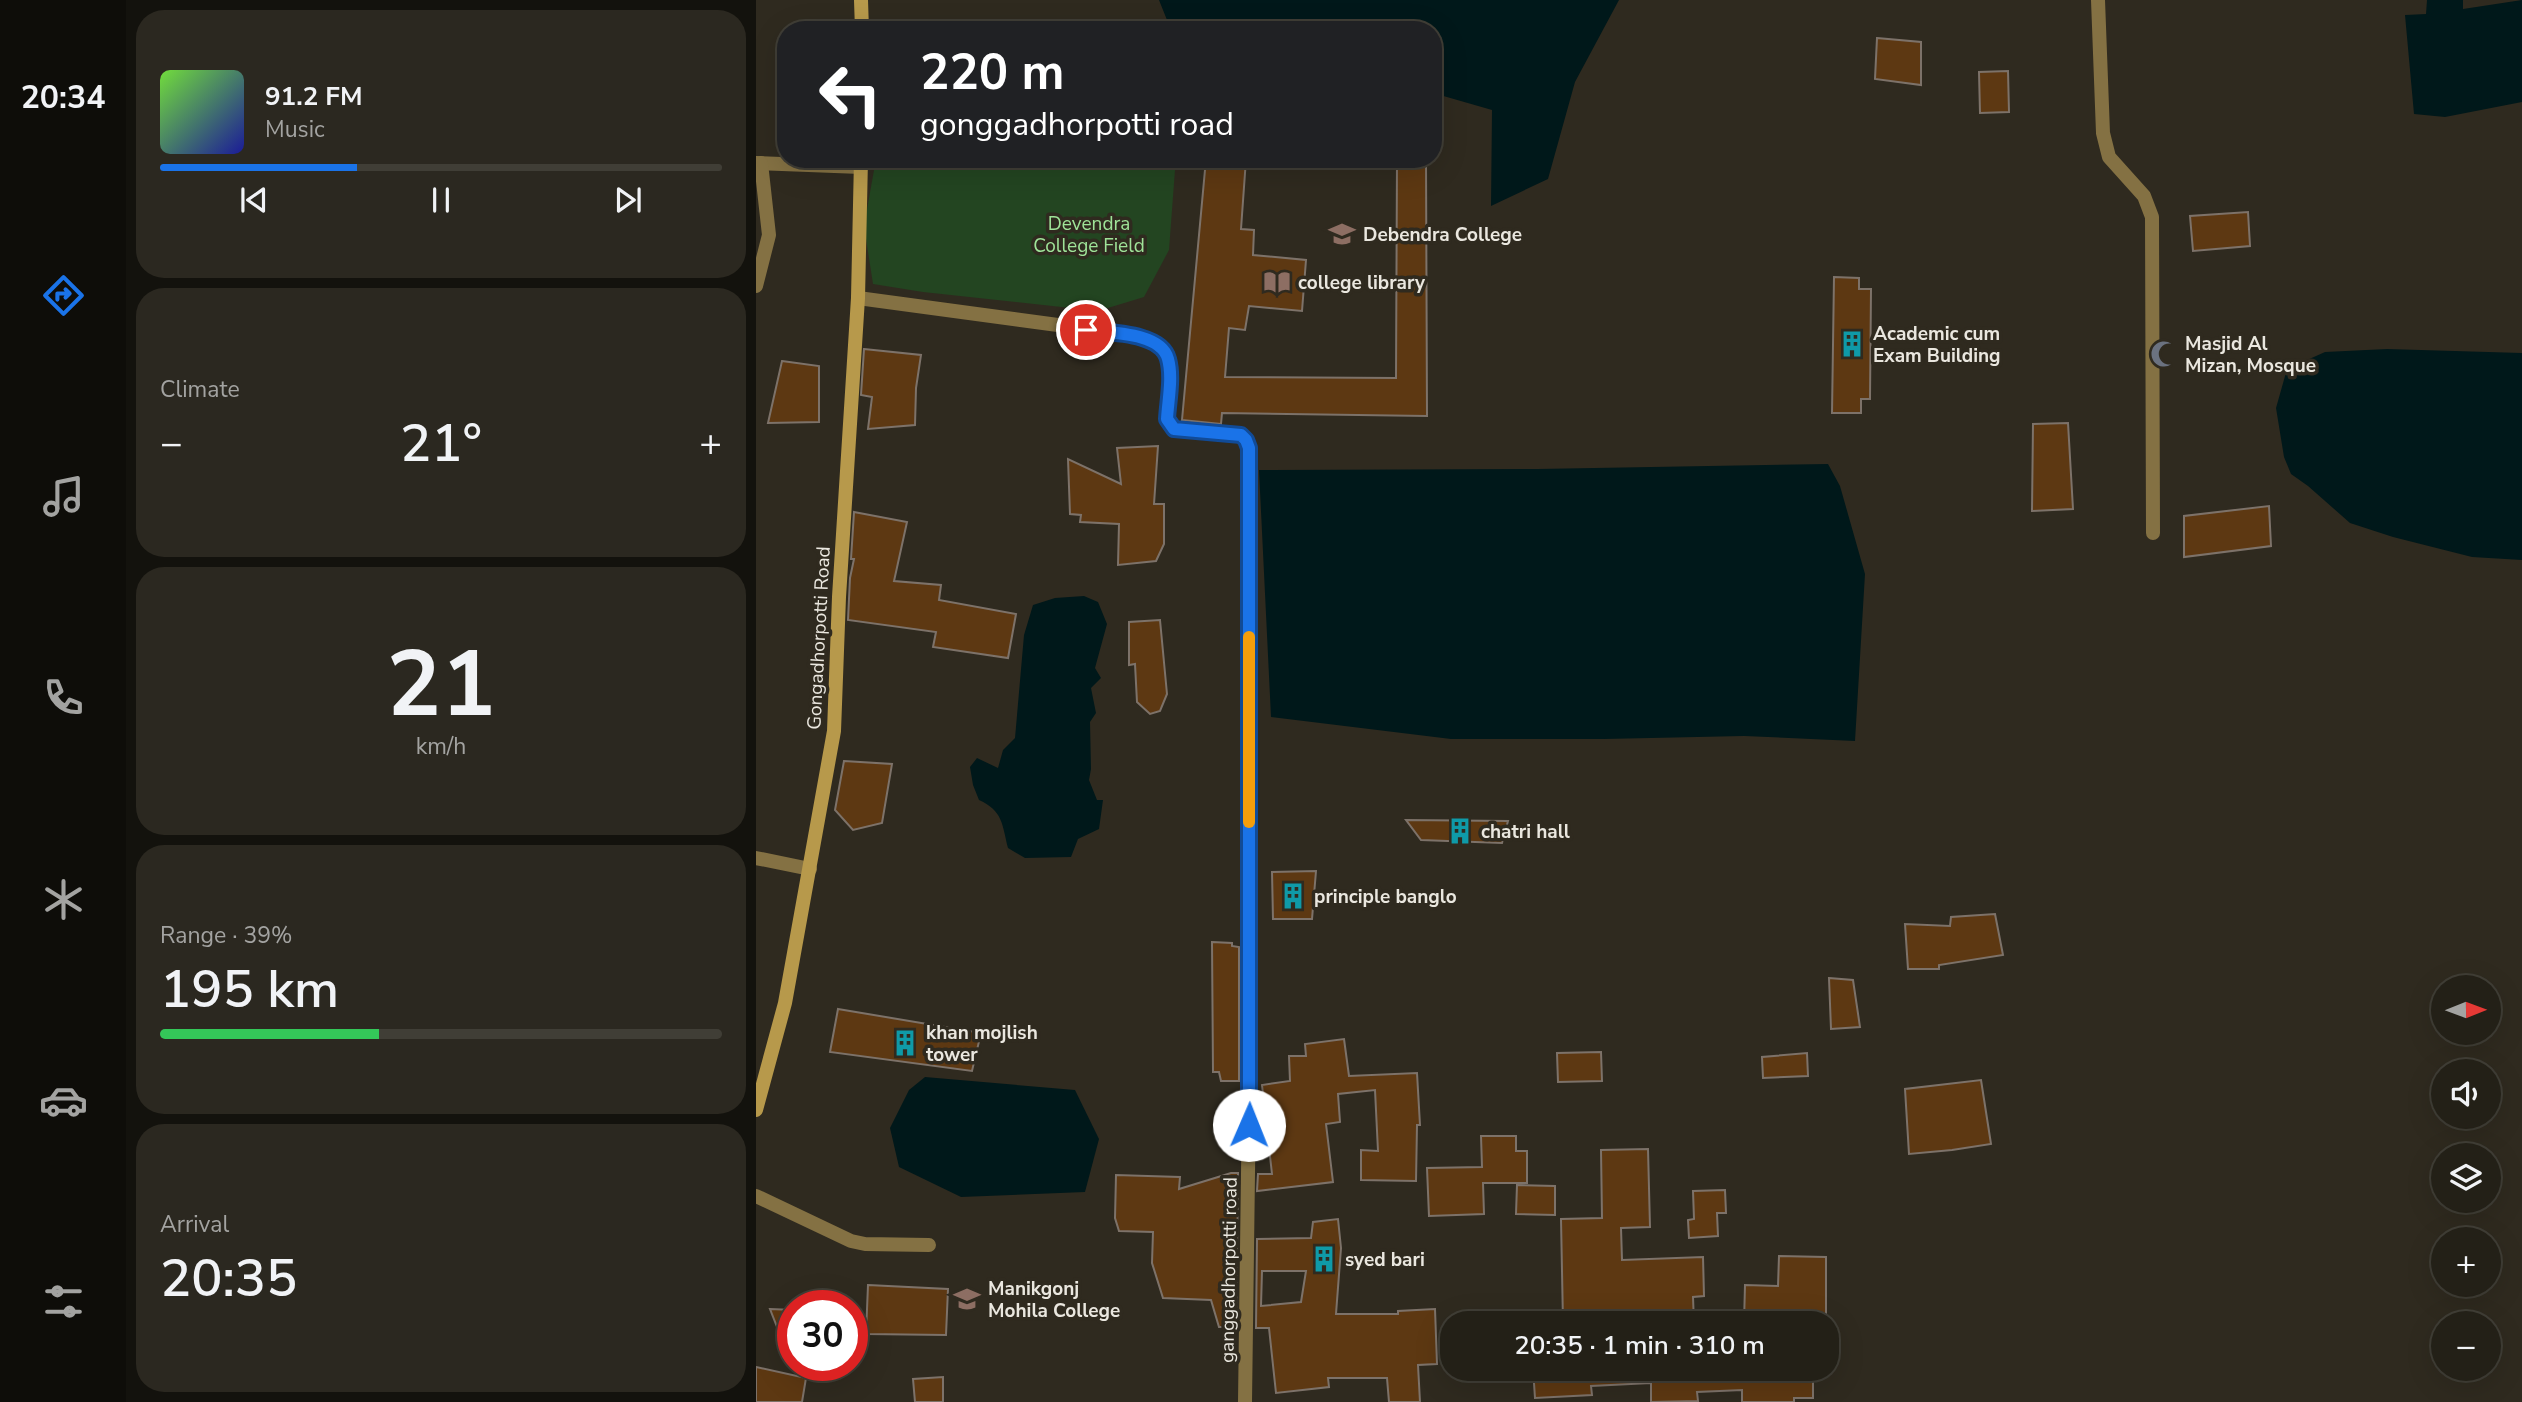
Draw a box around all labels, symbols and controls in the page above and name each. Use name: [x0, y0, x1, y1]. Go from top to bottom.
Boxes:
text: 220 m: [920, 39, 1064, 106]
icon: left: [805, 49, 896, 140]
text: 20:34: [21, 76, 105, 119]
text: 91.2 FM: [265, 79, 362, 114]
text: gonggadhorpotti road: [920, 103, 1234, 146]
text: Music: [265, 114, 325, 145]
icon: previous: [235, 181, 273, 219]
icon: pause: [422, 181, 460, 219]
icon: next: [609, 181, 647, 219]
park label: Devendra College Field: [1033, 211, 1145, 259]
school or university icon: Debendra College: [1327, 219, 1357, 249]
place label: Debendra College: [1363, 222, 1522, 248]
library icon: college library: [1262, 267, 1292, 297]
place label: college library: [1298, 270, 1426, 296]
icon: directions: [39, 271, 88, 320]
pin: [1056, 300, 1116, 360]
icon: arrive: [1067, 311, 1105, 349]
place label: Academic cum Exam Building: [1873, 321, 2001, 369]
building icon: Academic cum Exam Building: [1837, 329, 1867, 359]
place label: Masjid Al Mizan, Mosque: [2185, 331, 2316, 379]
mosque icon: Masjid Al Mizan, Mosque: [2149, 339, 2179, 369]
text: Climate: [160, 374, 240, 405]
text: 21°: [400, 408, 482, 479]
text: −: [160, 418, 183, 469]
text: +: [699, 418, 722, 469]
icon: music: [39, 472, 88, 521]
street label: Gongadhorpotti Road: [801, 546, 837, 730]
text: 21: [386, 623, 496, 747]
icon: phone: [39, 673, 88, 722]
text: km/h: [416, 731, 466, 762]
building icon: chatri hall: [1445, 816, 1475, 846]
place label: chatri hall: [1481, 819, 1570, 845]
icon: climate: [39, 875, 88, 924]
building icon: principle banglo: [1278, 881, 1308, 911]
place label: principle banglo: [1314, 884, 1457, 910]
text: Range · 39%: [160, 920, 292, 951]
text: 195 km: [160, 954, 339, 1025]
north arrow: [2431, 975, 2501, 1045]
map controls: [2431, 975, 2501, 1381]
place label: khan mojlish tower: [926, 1020, 1038, 1068]
building icon: khan mojlish tower: [890, 1028, 920, 1058]
button: sound: [2431, 1059, 2501, 1129]
icon: car: [39, 1076, 88, 1125]
position arrow: [1212, 1088, 1286, 1162]
button: layers: [2431, 1143, 2501, 1213]
street label: ganggadhorpotti road: [1214, 1177, 1244, 1363]
text: Arrival: [160, 1209, 229, 1240]
button: +: [2431, 1227, 2501, 1297]
text: 20:35: [160, 1243, 297, 1314]
building icon: syed bari: [1309, 1244, 1339, 1274]
place label: syed bari: [1345, 1247, 1425, 1273]
place label: Manikgonj Mohila College: [988, 1276, 1120, 1324]
icon: filters: [39, 1277, 88, 1326]
school or university icon: Manikgonj Mohila College: [952, 1284, 982, 1314]
speed limit sign: 30: [777, 1290, 868, 1381]
button: −: [2431, 1311, 2501, 1381]
text: 20:35 · 1 min · 310 m: [1514, 1328, 1765, 1363]

